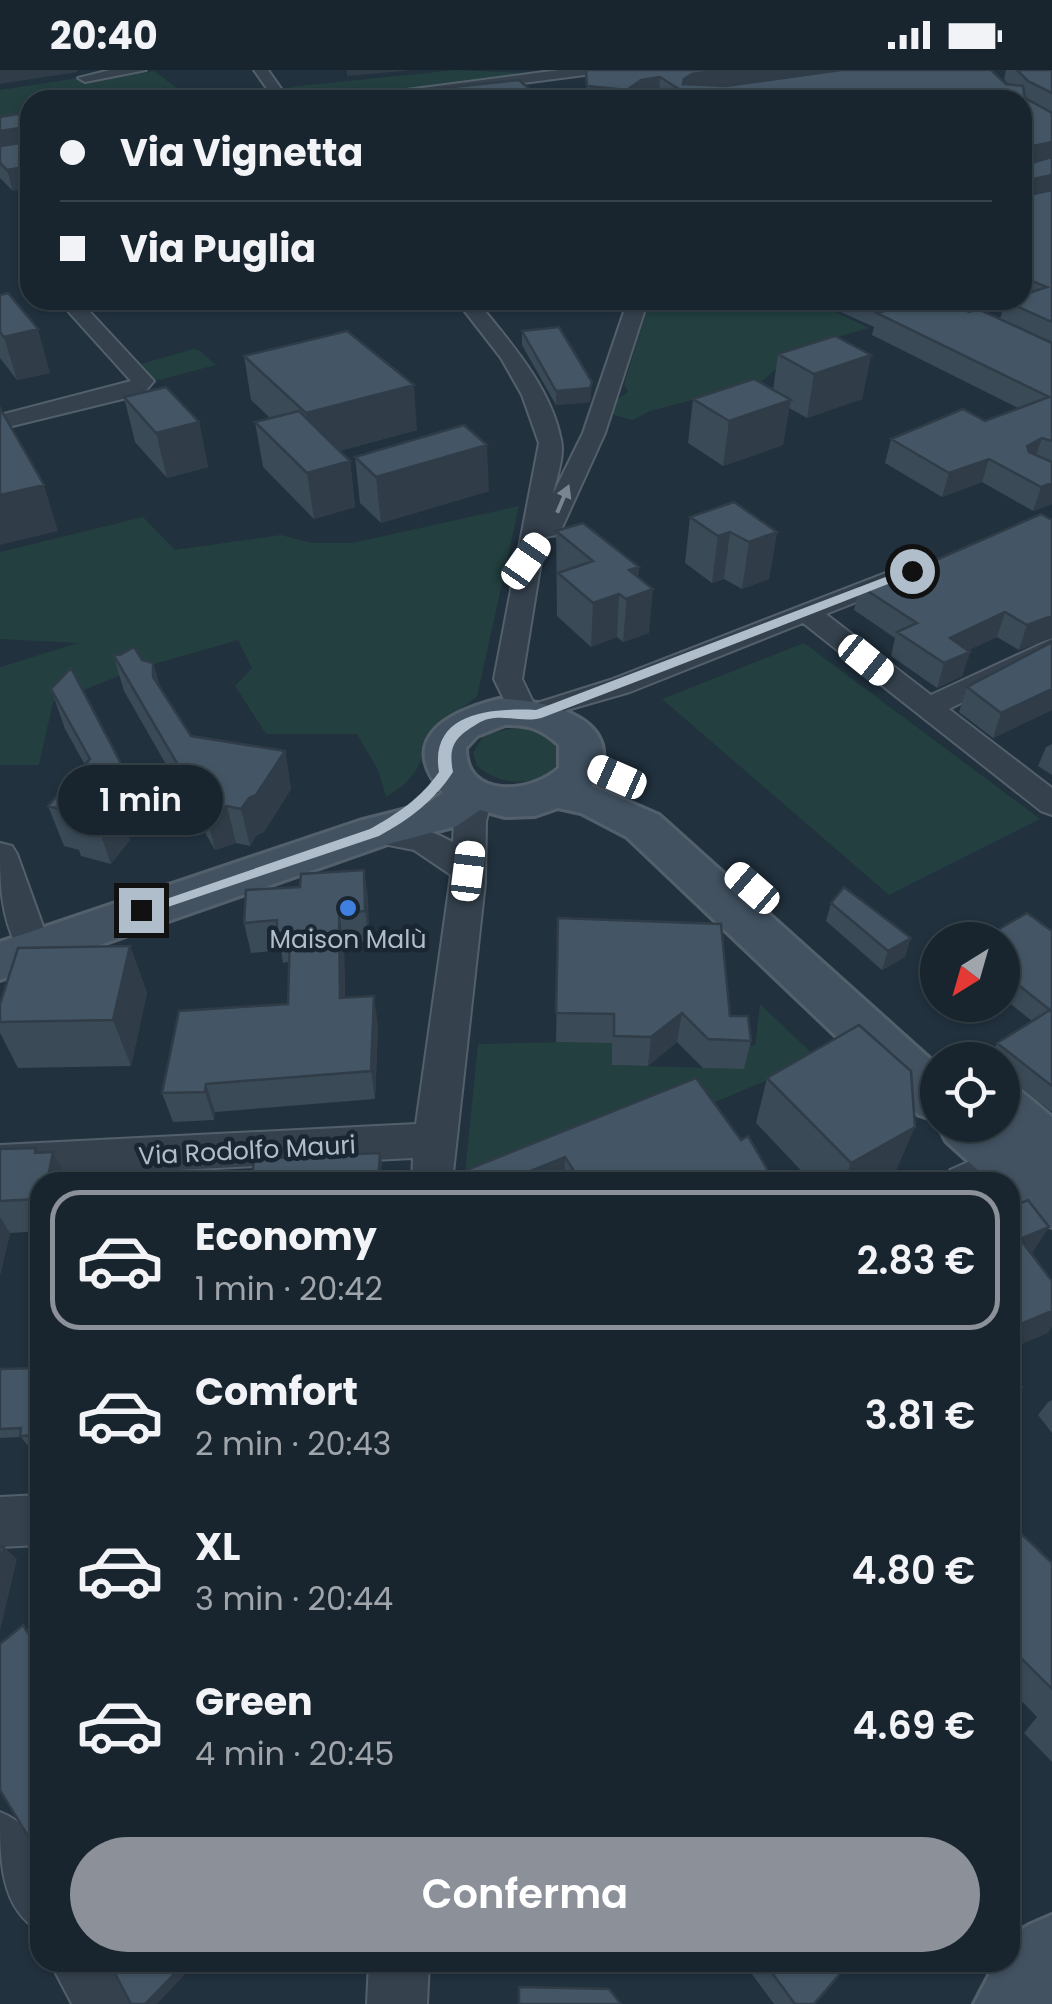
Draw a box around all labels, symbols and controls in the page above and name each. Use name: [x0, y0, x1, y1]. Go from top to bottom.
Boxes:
text: 20:40: [50, 9, 158, 62]
text: Via Vignetta: [120, 126, 363, 179]
text: Via Puglia: [120, 222, 316, 275]
one-way arrow: [556, 484, 572, 514]
car: [497, 528, 555, 594]
route start: [890, 549, 935, 594]
car: [833, 629, 899, 691]
car: [583, 751, 651, 803]
callout: 1 min: [58, 765, 224, 835]
text: 1 min: [99, 777, 182, 822]
car: [449, 839, 487, 903]
car: [720, 857, 784, 919]
route end: [119, 888, 164, 933]
marker: Maison Malù: [337, 897, 359, 919]
place label: Maison Malù: [270, 922, 426, 957]
north arrow: [920, 922, 1020, 1022]
map controls: [920, 922, 1020, 1142]
button: locate: [920, 1042, 1020, 1142]
street label: Via Rodolfo Mauri: [137, 1127, 357, 1174]
text: Economy: [195, 1210, 377, 1263]
icon: car: [75, 1215, 165, 1305]
text: 2.83 €: [857, 1234, 975, 1287]
text: 1 min · 20:42: [195, 1266, 383, 1311]
text: Comfort: [195, 1365, 358, 1418]
icon: car: [75, 1370, 165, 1460]
text: 3.81 €: [865, 1389, 975, 1442]
text: 2 min · 20:43: [195, 1421, 391, 1466]
text: XL: [195, 1520, 240, 1573]
icon: car: [75, 1525, 165, 1615]
text: 4.80 €: [852, 1544, 975, 1597]
text: 3 min · 20:44: [195, 1576, 393, 1621]
text: Green: [195, 1675, 313, 1728]
icon: car: [75, 1680, 165, 1770]
text: 4.69 €: [852, 1699, 975, 1752]
text: 4 min · 20:45: [195, 1731, 394, 1776]
button: Conferma: [70, 1837, 980, 1952]

